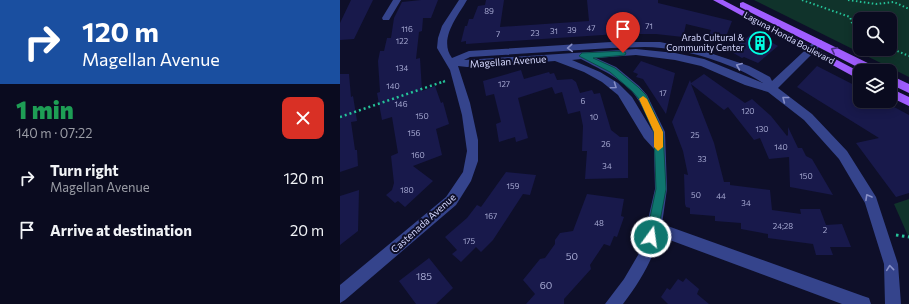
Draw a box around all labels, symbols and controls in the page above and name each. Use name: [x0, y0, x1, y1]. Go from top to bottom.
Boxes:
house number: 89: [484, 6, 494, 16]
street label: Laguna Honda Boulevard: [742, 9, 837, 66]
pin: [606, 12, 640, 53]
map controls: [853, 12, 897, 108]
button: search: [853, 12, 897, 56]
text: 120 m: [82, 14, 159, 48]
icon: right: [16, 16, 68, 68]
icon: arrive: [612, 18, 634, 40]
house number: 71: [645, 21, 653, 31]
house number: 47: [587, 23, 595, 33]
house number: 116: [401, 24, 413, 34]
house number: 39: [567, 25, 577, 35]
house number: 31: [550, 26, 558, 36]
house number: 23: [531, 28, 540, 38]
house number: 7: [496, 29, 500, 39]
building icon: Arab Cultural & Community Center: [747, 30, 773, 56]
place label: Arab Cultural & Community Center: [666, 32, 744, 53]
house number: 122: [396, 36, 409, 46]
one-way arrow: [567, 43, 573, 52]
one-way arrow: [831, 47, 838, 55]
text: Magellan Avenue: [82, 48, 220, 70]
street label: Magellan Avenue: [469, 52, 547, 70]
house number: 134: [396, 63, 409, 73]
one-way arrow: [735, 63, 742, 71]
button: layers: [853, 64, 897, 108]
house number: 127: [498, 79, 510, 89]
house number: 140: [386, 81, 400, 91]
one-way arrow: [610, 81, 617, 88]
house number: 17: [659, 88, 667, 98]
text: 1 min: [16, 95, 74, 124]
house number: 6: [581, 96, 586, 106]
one-way arrow: [782, 96, 789, 103]
button: close: [282, 97, 324, 139]
house number: 146: [394, 99, 408, 109]
house number: 120: [741, 106, 755, 116]
house number: 150: [415, 111, 429, 121]
house number: 10: [590, 112, 598, 122]
house number: 130: [755, 124, 769, 134]
text: 140 m · 07:22: [16, 125, 93, 141]
house number: 156: [408, 128, 421, 138]
house number: 25: [690, 130, 700, 140]
house number: 26: [601, 139, 611, 149]
house number: 140: [774, 142, 788, 152]
house number: 160: [411, 150, 425, 160]
house number: 33: [697, 154, 707, 164]
text: Turn right: [50, 161, 119, 179]
house number: 34: [602, 161, 612, 171]
icon: right: [16, 167, 38, 189]
text: 120 m: [284, 169, 324, 187]
house number: 150: [799, 171, 813, 181]
text: Magellan Avenue: [50, 179, 150, 195]
house number: 159: [507, 181, 520, 191]
house number: 180: [400, 185, 414, 195]
house number: 50: [691, 190, 701, 200]
street label: Castenada Avenue: [388, 191, 458, 255]
house number: 44: [716, 191, 726, 201]
one-way arrow: [865, 194, 873, 201]
house number: 34: [741, 198, 751, 208]
house number: 167: [485, 211, 497, 221]
position arrow: [630, 216, 672, 258]
house number: 48: [594, 218, 604, 228]
icon: arrive: [16, 219, 38, 241]
text: Arrive at destination: [50, 221, 192, 239]
text: 20 m: [290, 221, 324, 239]
house number: 24;28: [773, 221, 793, 231]
house number: 2: [823, 225, 828, 235]
house number: 175: [463, 236, 476, 246]
house number: 50: [566, 250, 578, 262]
one-way arrow: [886, 265, 895, 271]
house number: 185: [416, 270, 432, 282]
house number: 60: [540, 279, 552, 291]

